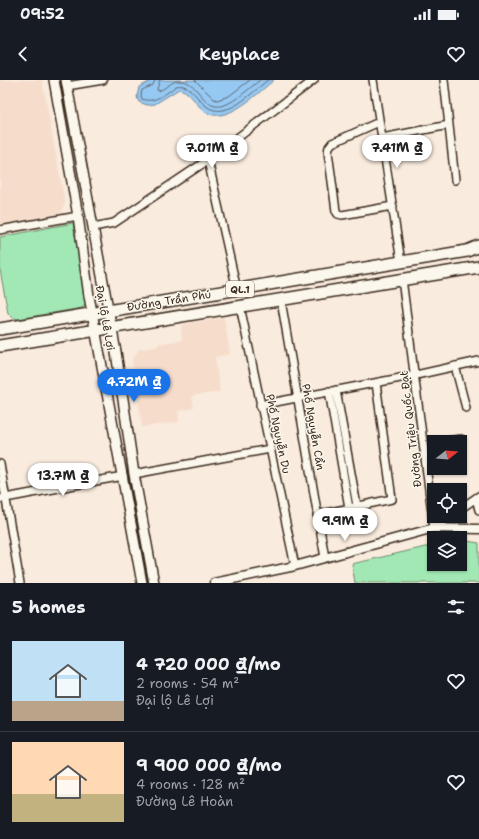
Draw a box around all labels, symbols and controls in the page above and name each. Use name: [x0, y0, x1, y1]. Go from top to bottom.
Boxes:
text: 09:52: [20, 4, 65, 24]
text: Keyplace: [199, 42, 280, 66]
icon: back: [12, 43, 34, 65]
icon: heart: [445, 43, 467, 65]
pin: 7.01M ₫: [175, 135, 249, 169]
pin: 7.41M ₫: [360, 135, 434, 169]
text: 7.01M ₫: [186, 139, 239, 156]
text: 7.41M ₫: [371, 139, 423, 156]
road number: QL.1: [226, 281, 254, 297]
street label: Đại lộ Lê Lợi: [92, 284, 118, 352]
street label: Đường Trần Phú: [126, 287, 212, 315]
pin: 4.72M ₫: [97, 369, 171, 403]
street label: Đường Triệu Quốc Đạt: [396, 370, 426, 488]
text: 4.72M ₫: [106, 373, 162, 390]
street label: Phố Nguyễn Cẩn: [298, 383, 328, 472]
street label: Phố Nguyễn Du: [262, 393, 294, 475]
north arrow: [427, 435, 467, 475]
map controls: [427, 435, 467, 571]
pin: 13.7M ₫: [26, 463, 100, 497]
text: 13.7M ₫: [37, 467, 89, 484]
button: locate: [427, 483, 467, 523]
pin: 9.9M ₫: [312, 508, 378, 542]
text: 9.9M ₫: [321, 512, 369, 529]
button: layers: [427, 531, 467, 571]
text: 5 homes: [12, 596, 85, 618]
icon: filters: [445, 596, 467, 618]
text: 4 720 000 ₫/mo: [136, 653, 281, 675]
icon: home: [44, 657, 92, 705]
icon: heart: [445, 670, 467, 692]
text: 2 rooms · 54 m²: [136, 675, 239, 692]
text: Đại lộ Lê Lợi: [136, 692, 214, 709]
text: 9 900 000 ₫/mo: [136, 754, 282, 776]
icon: home: [44, 758, 92, 806]
icon: heart: [445, 771, 467, 793]
text: 4 rooms · 128 m²: [136, 776, 245, 793]
text: Đường Lê Hoàn: [136, 793, 233, 810]

